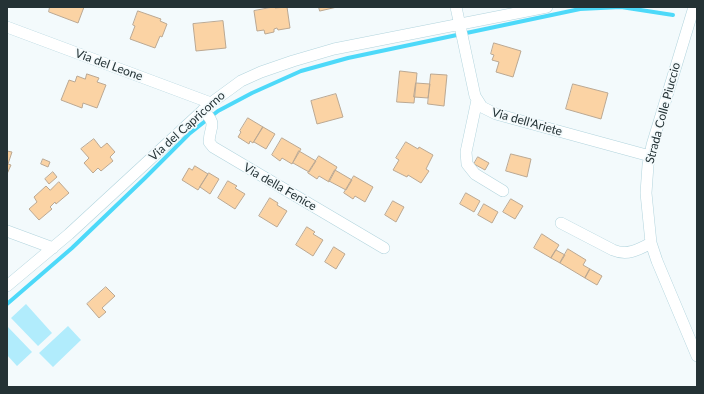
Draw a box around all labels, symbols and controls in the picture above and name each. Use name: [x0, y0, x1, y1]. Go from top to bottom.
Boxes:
street label: Via del Leone: [73, 46, 145, 84]
street label: Strada Colle Piuccio: [643, 61, 683, 165]
street label: Via del Capricorno: [146, 88, 228, 164]
street label: Via dell'Ariete: [490, 105, 564, 139]
street label: Via della Fenice: [241, 160, 319, 214]

